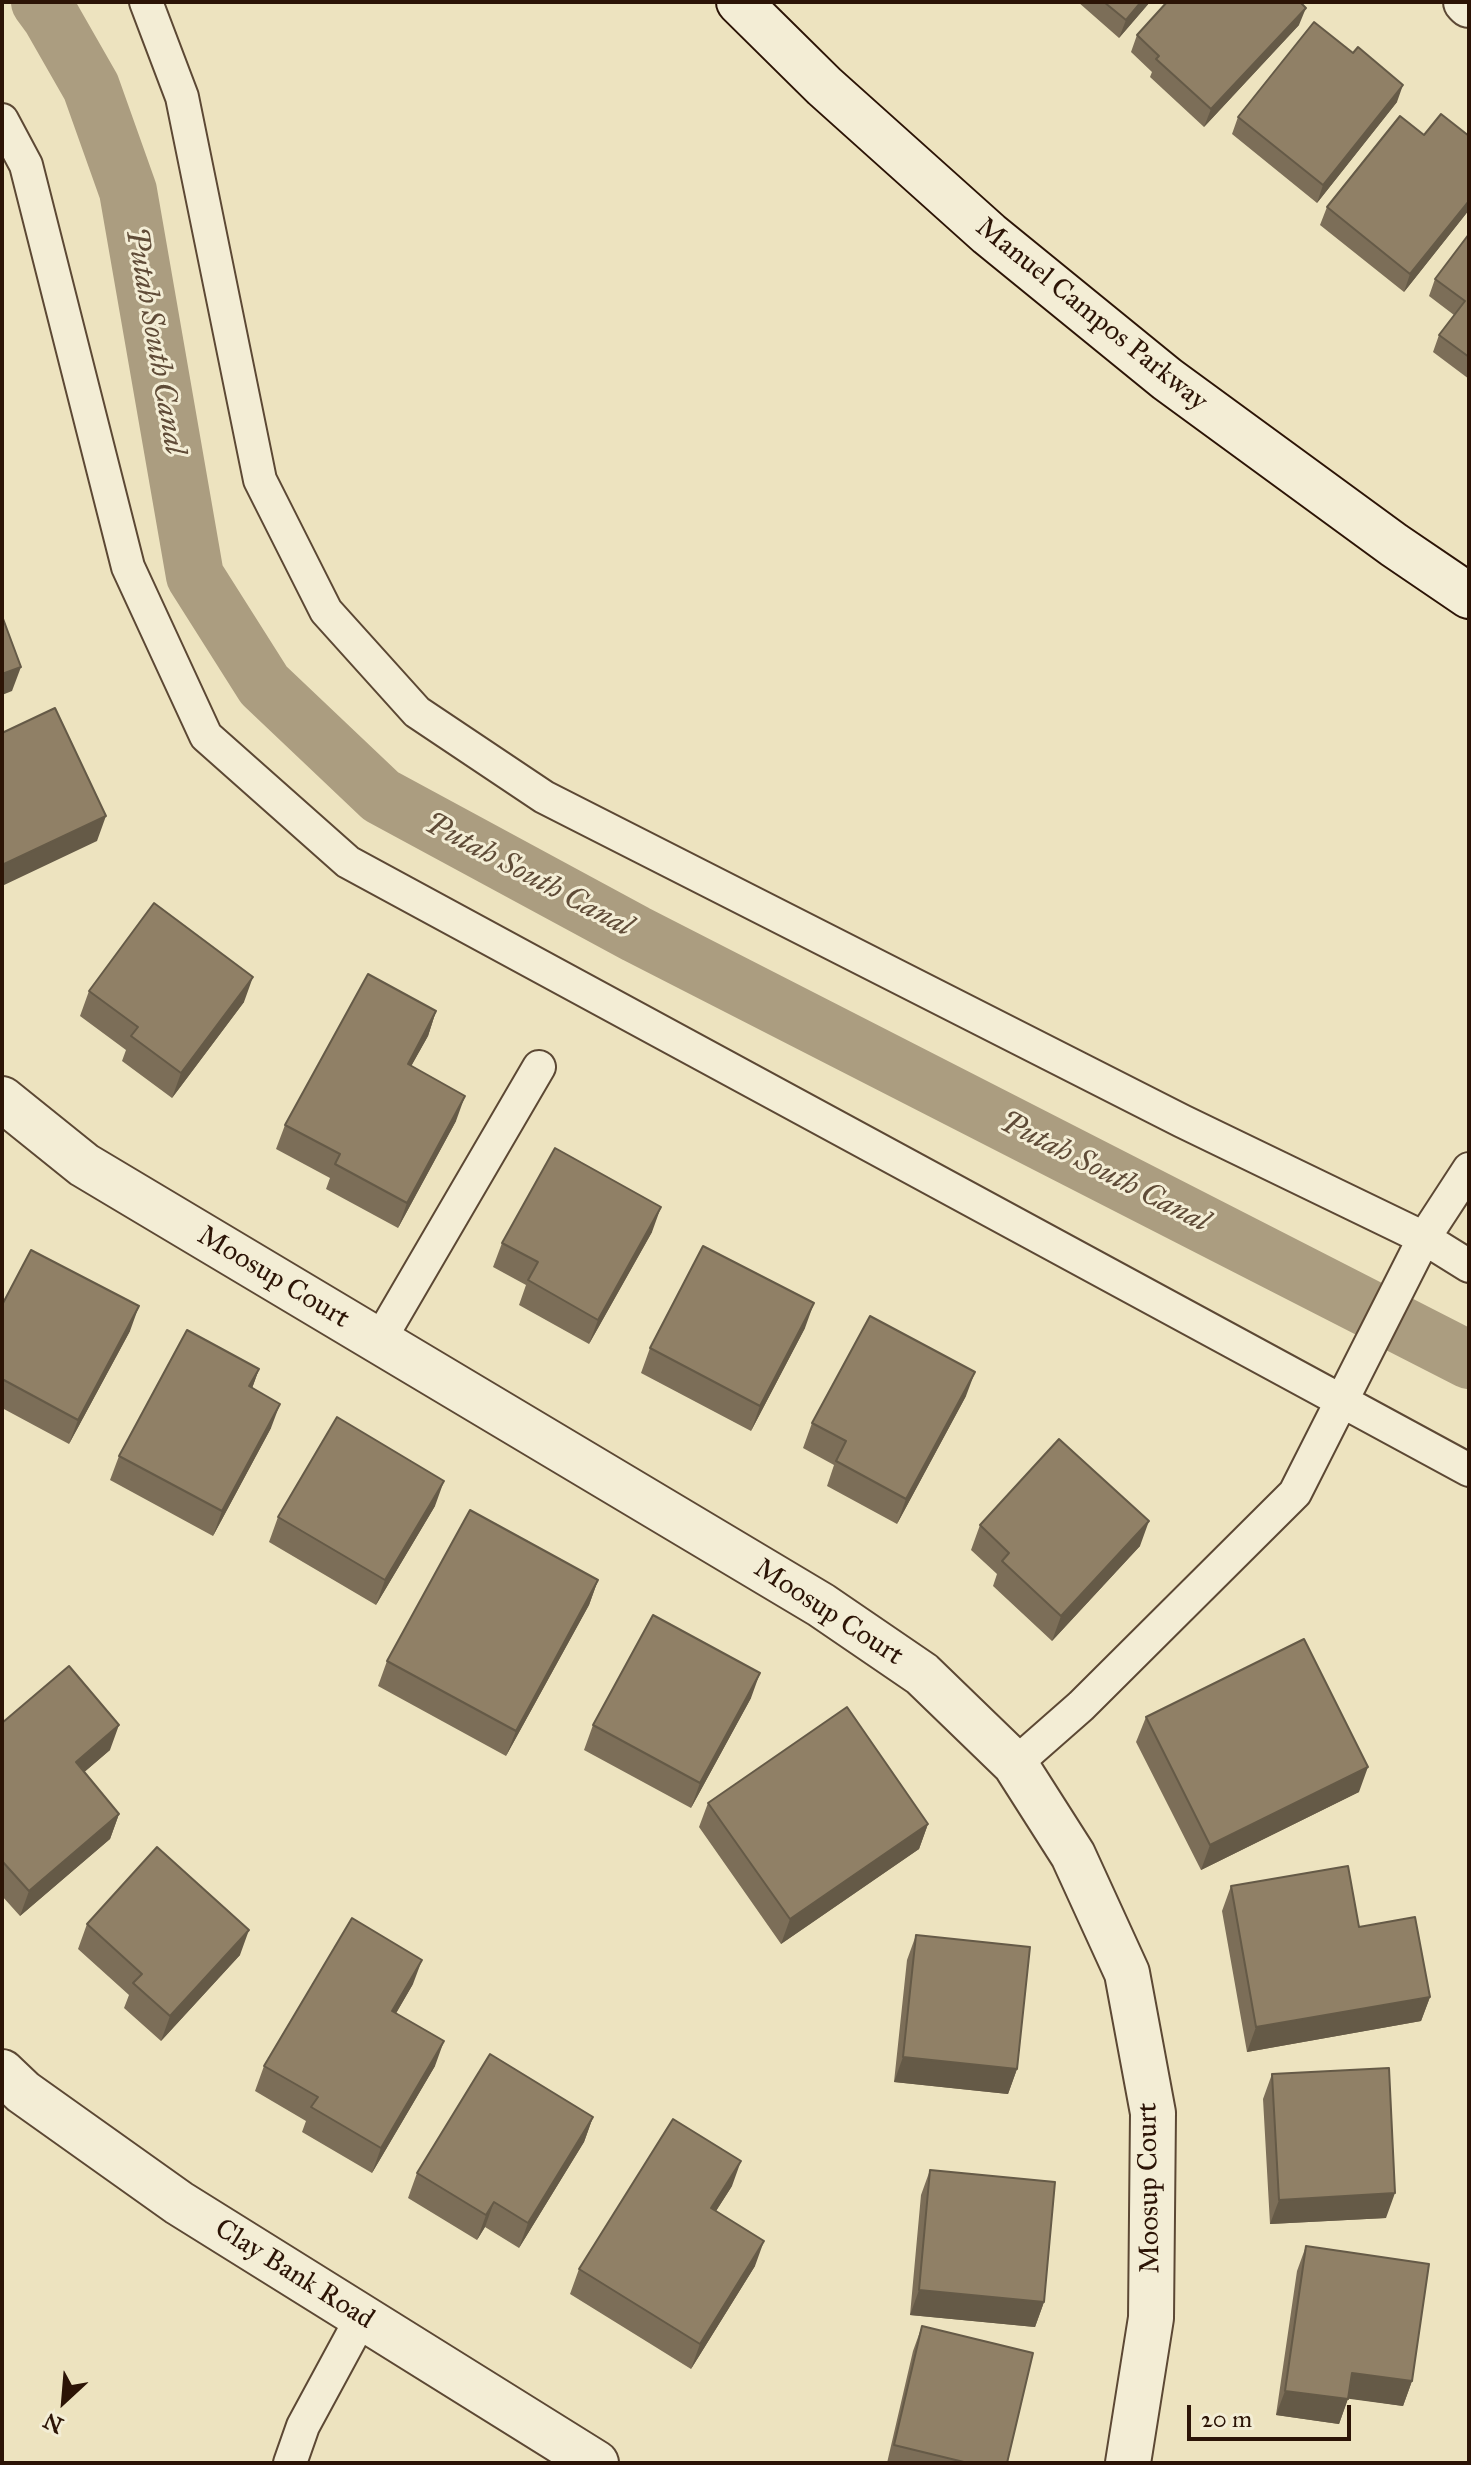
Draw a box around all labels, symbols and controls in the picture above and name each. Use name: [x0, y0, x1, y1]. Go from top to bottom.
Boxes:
street label: Manuel Campos Parkway: [968, 211, 1214, 419]
water label: Putah South Canal: [116, 225, 192, 457]
water label: Putah South Canal: [418, 806, 638, 946]
water label: Putah South Canal: [994, 1105, 1214, 1241]
street label: Moosup Court: [191, 1220, 355, 1336]
street label: Moosup Court: [747, 1552, 909, 1674]
street label: Moosup Court: [1132, 2102, 1168, 2274]
street label: Clay Bank Road: [208, 2213, 380, 2337]
north arrow: [24, 2361, 104, 2441]
scale bar: [1191, 2389, 1355, 2439]
text: 20 m: [1201, 2404, 1252, 2434]
text: N: [39, 2407, 68, 2439]

